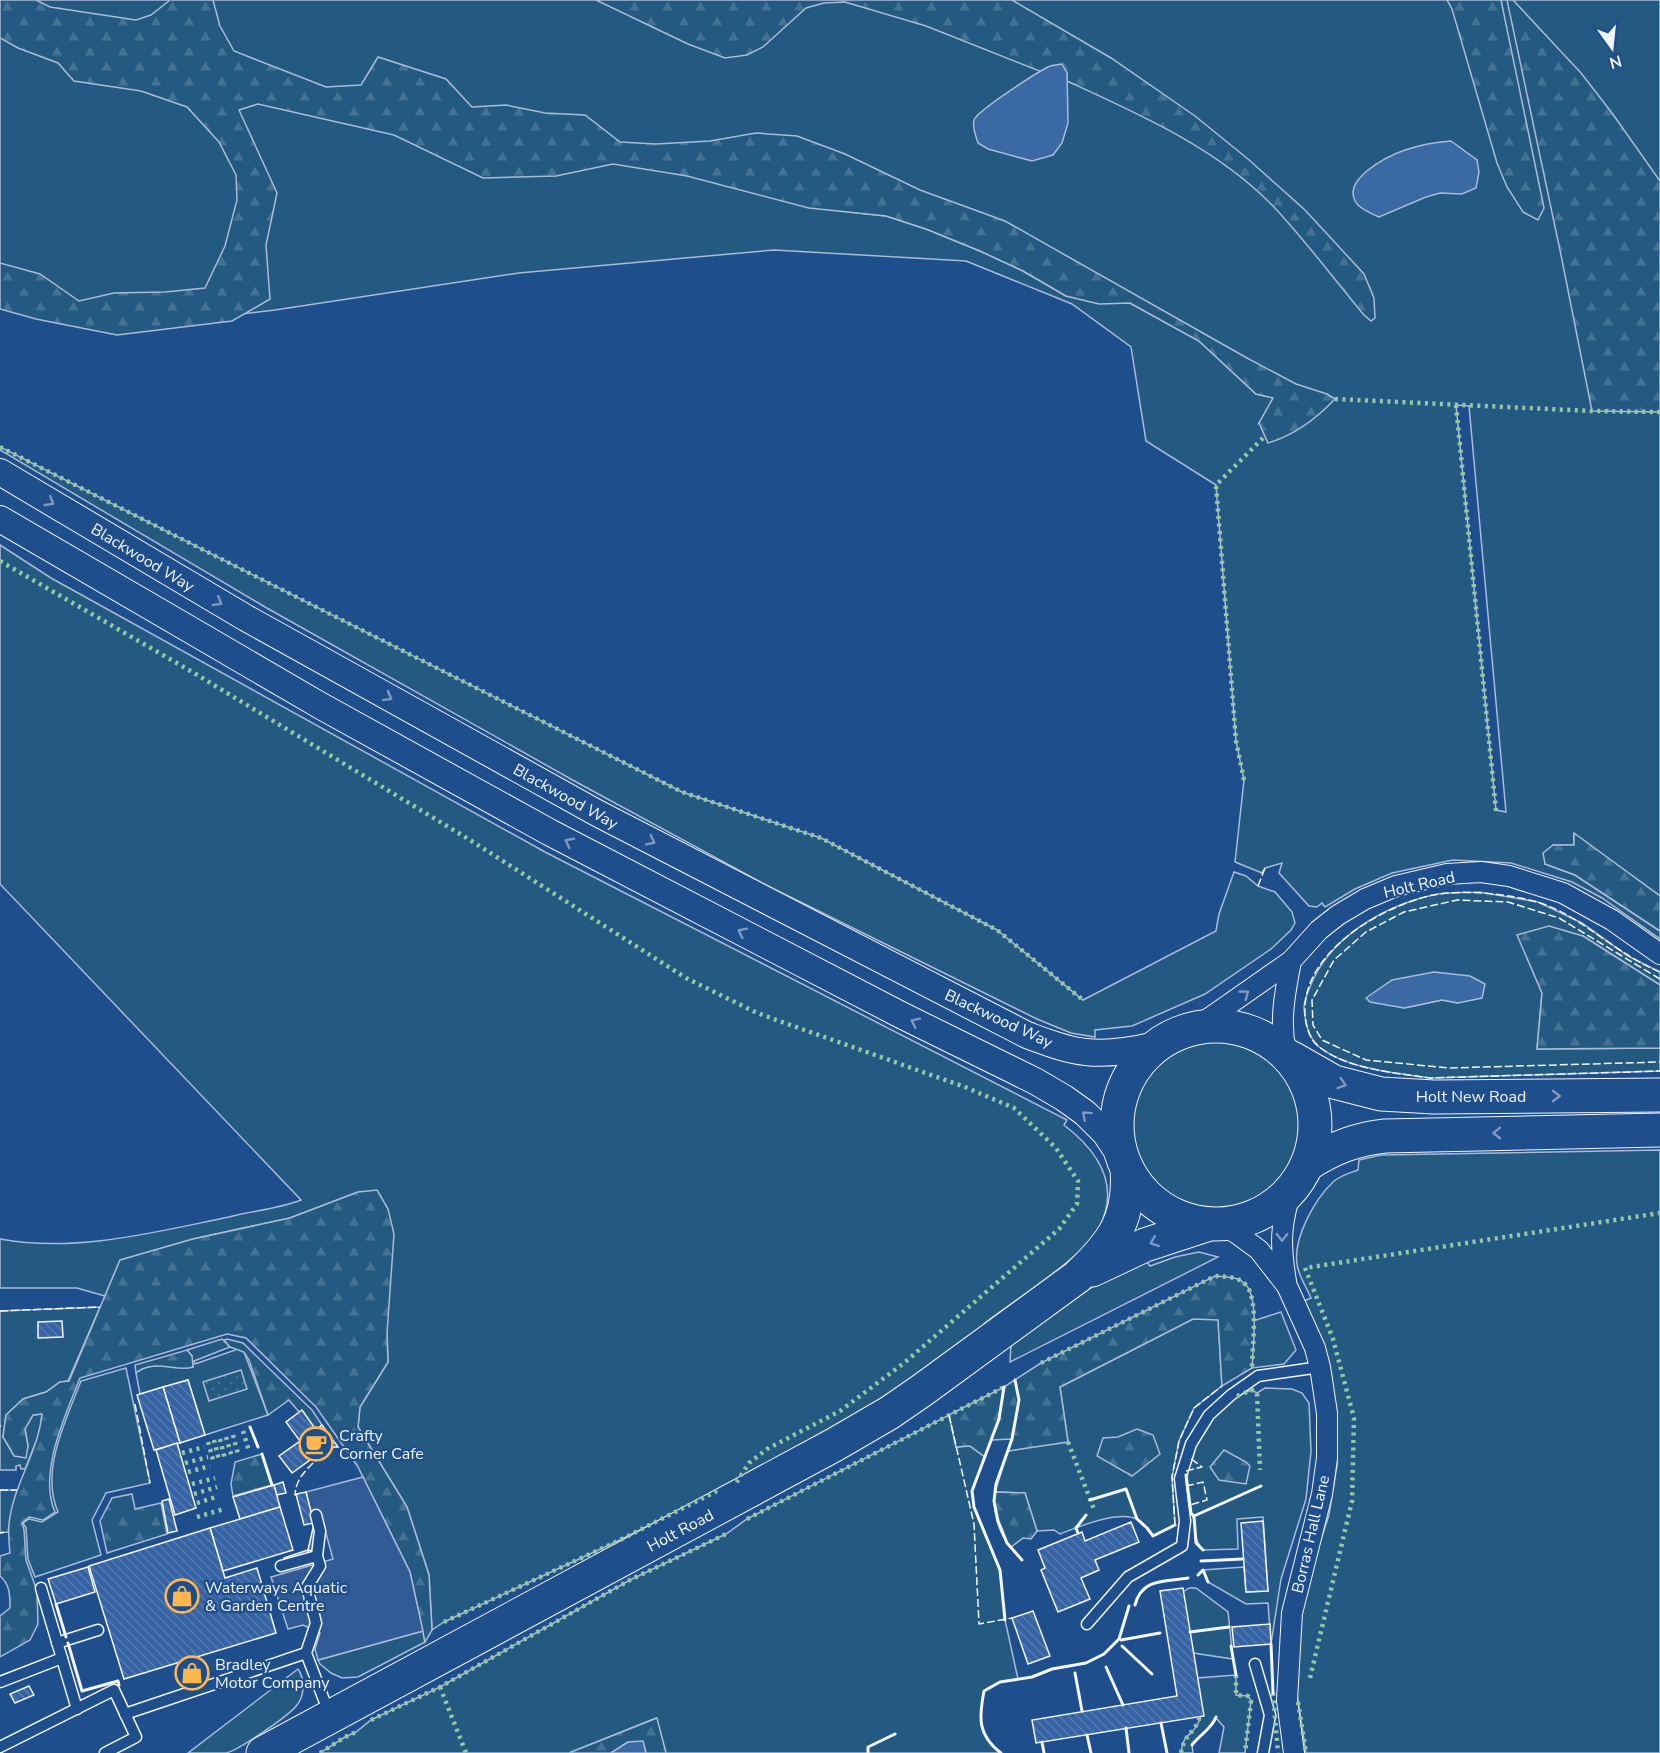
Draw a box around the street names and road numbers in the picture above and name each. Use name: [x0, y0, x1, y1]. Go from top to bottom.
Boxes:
street label: Blackwood Way: [87, 518, 199, 598]
street label: Blackwood Way: [509, 759, 623, 835]
street label: Holt Road: [1381, 866, 1457, 904]
street label: Blackwood Way: [941, 984, 1057, 1054]
street label: Holt New Road: [1416, 1086, 1526, 1108]
street label: Borras Hall Lane: [1287, 1473, 1335, 1595]
street label: Holt Road: [643, 1504, 718, 1558]

